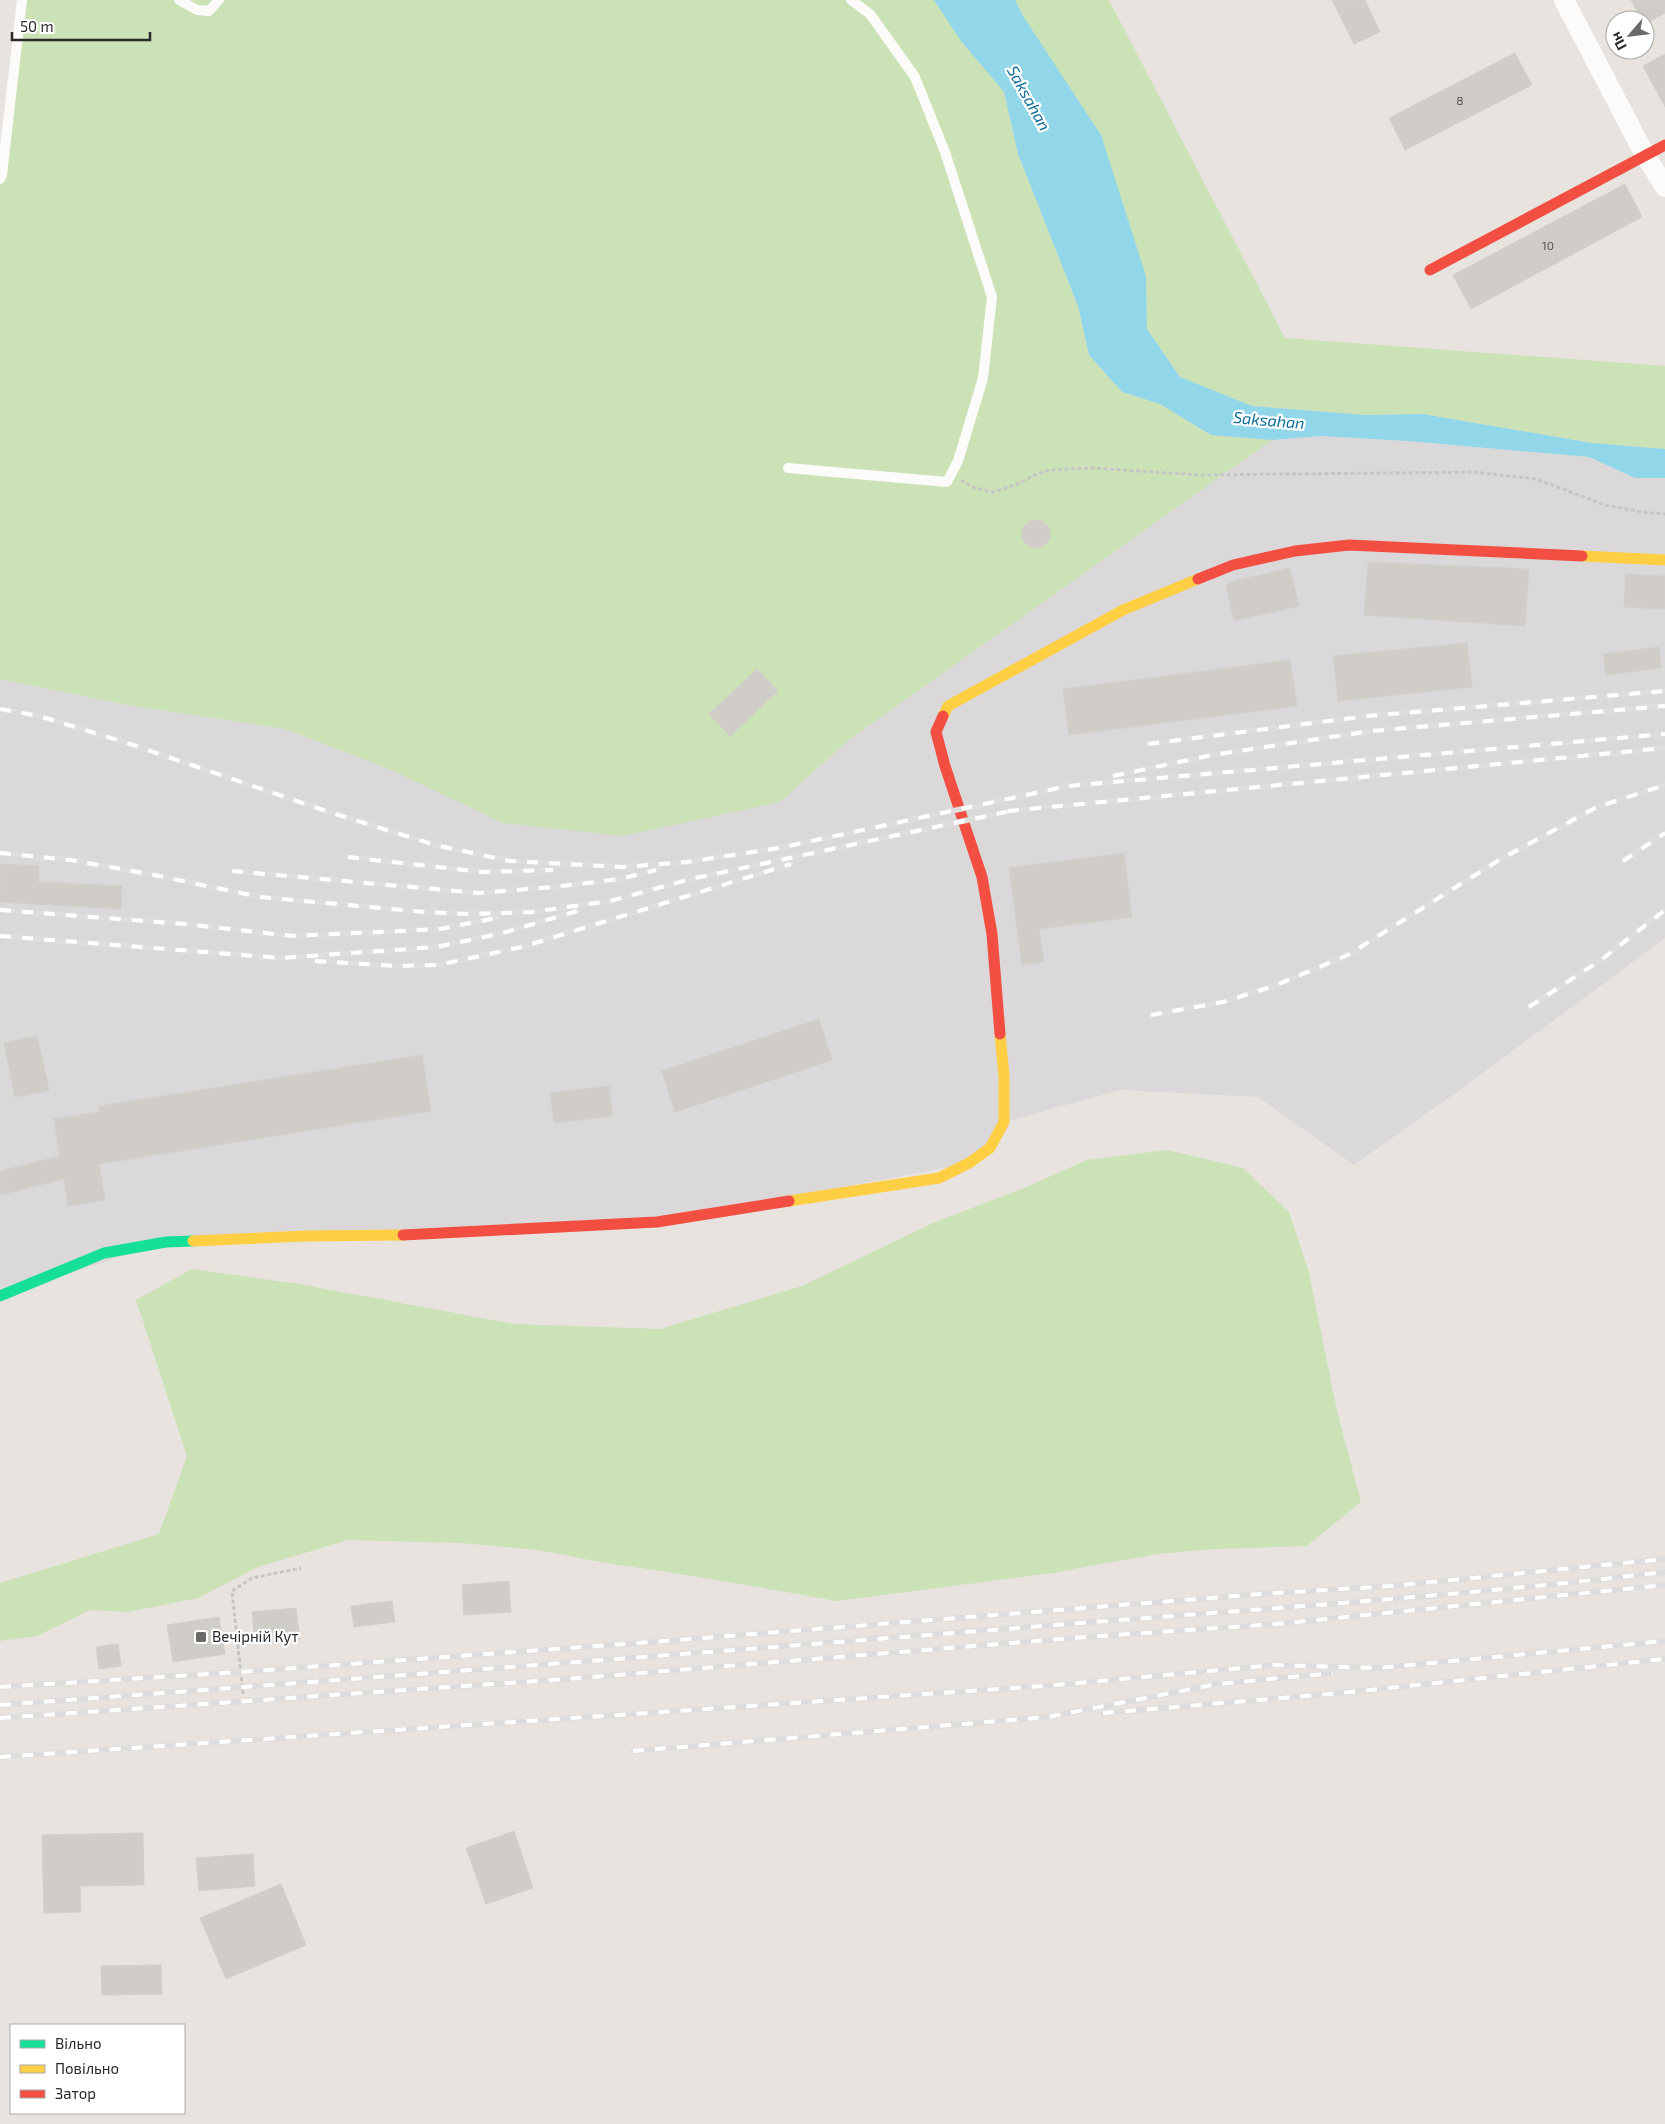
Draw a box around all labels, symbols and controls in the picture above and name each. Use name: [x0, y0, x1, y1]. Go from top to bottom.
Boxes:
scale bar: [12, 10, 150, 42]
north arrow: [1605, 10, 1655, 60]
text: 50 m: [20, 17, 54, 35]
text: Пн: [1606, 29, 1630, 53]
water label: Saksahan: [1004, 62, 1055, 134]
house number: 8: [1456, 93, 1464, 107]
house number: 10: [1542, 238, 1554, 252]
water label: Saksahan: [1233, 407, 1305, 432]
place label: Вечірній Кут: [212, 1627, 299, 1646]
marker: Вечірній Кут: [194, 1630, 208, 1644]
legend: [10, 2024, 185, 2114]
text: Вільно: [55, 2034, 102, 2052]
text: Повільно: [55, 2059, 119, 2077]
text: Затор: [55, 2084, 96, 2102]

